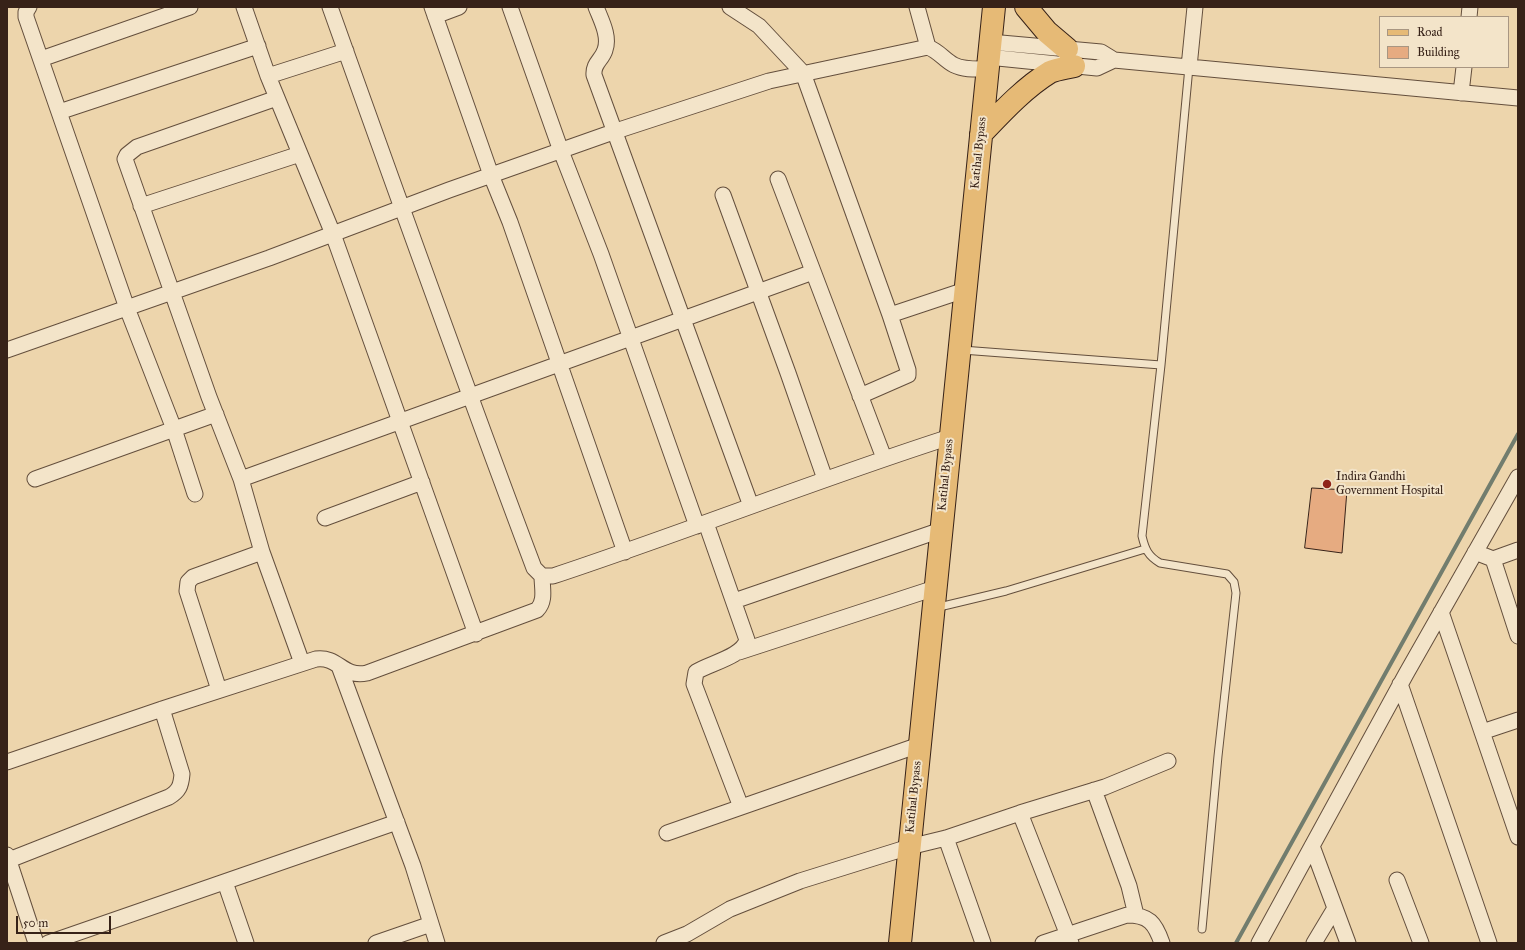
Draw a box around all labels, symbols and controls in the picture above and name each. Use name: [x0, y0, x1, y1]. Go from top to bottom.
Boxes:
legend: [1379, 16, 1509, 68]
text: Road: [1417, 25, 1443, 39]
text: Building: [1417, 45, 1459, 59]
street label: Katihal Bypass: [968, 116, 990, 190]
street label: Katihal Bypass: [935, 438, 957, 512]
place label: Indira Gandhi Government Hospital: [1336, 470, 1443, 498]
marker: Indira Gandhi Government Hospital: [1321, 478, 1333, 490]
street label: Katihal Bypass: [903, 760, 925, 834]
scale bar: [18, 908, 113, 934]
text: 50 m: [23, 916, 48, 930]

